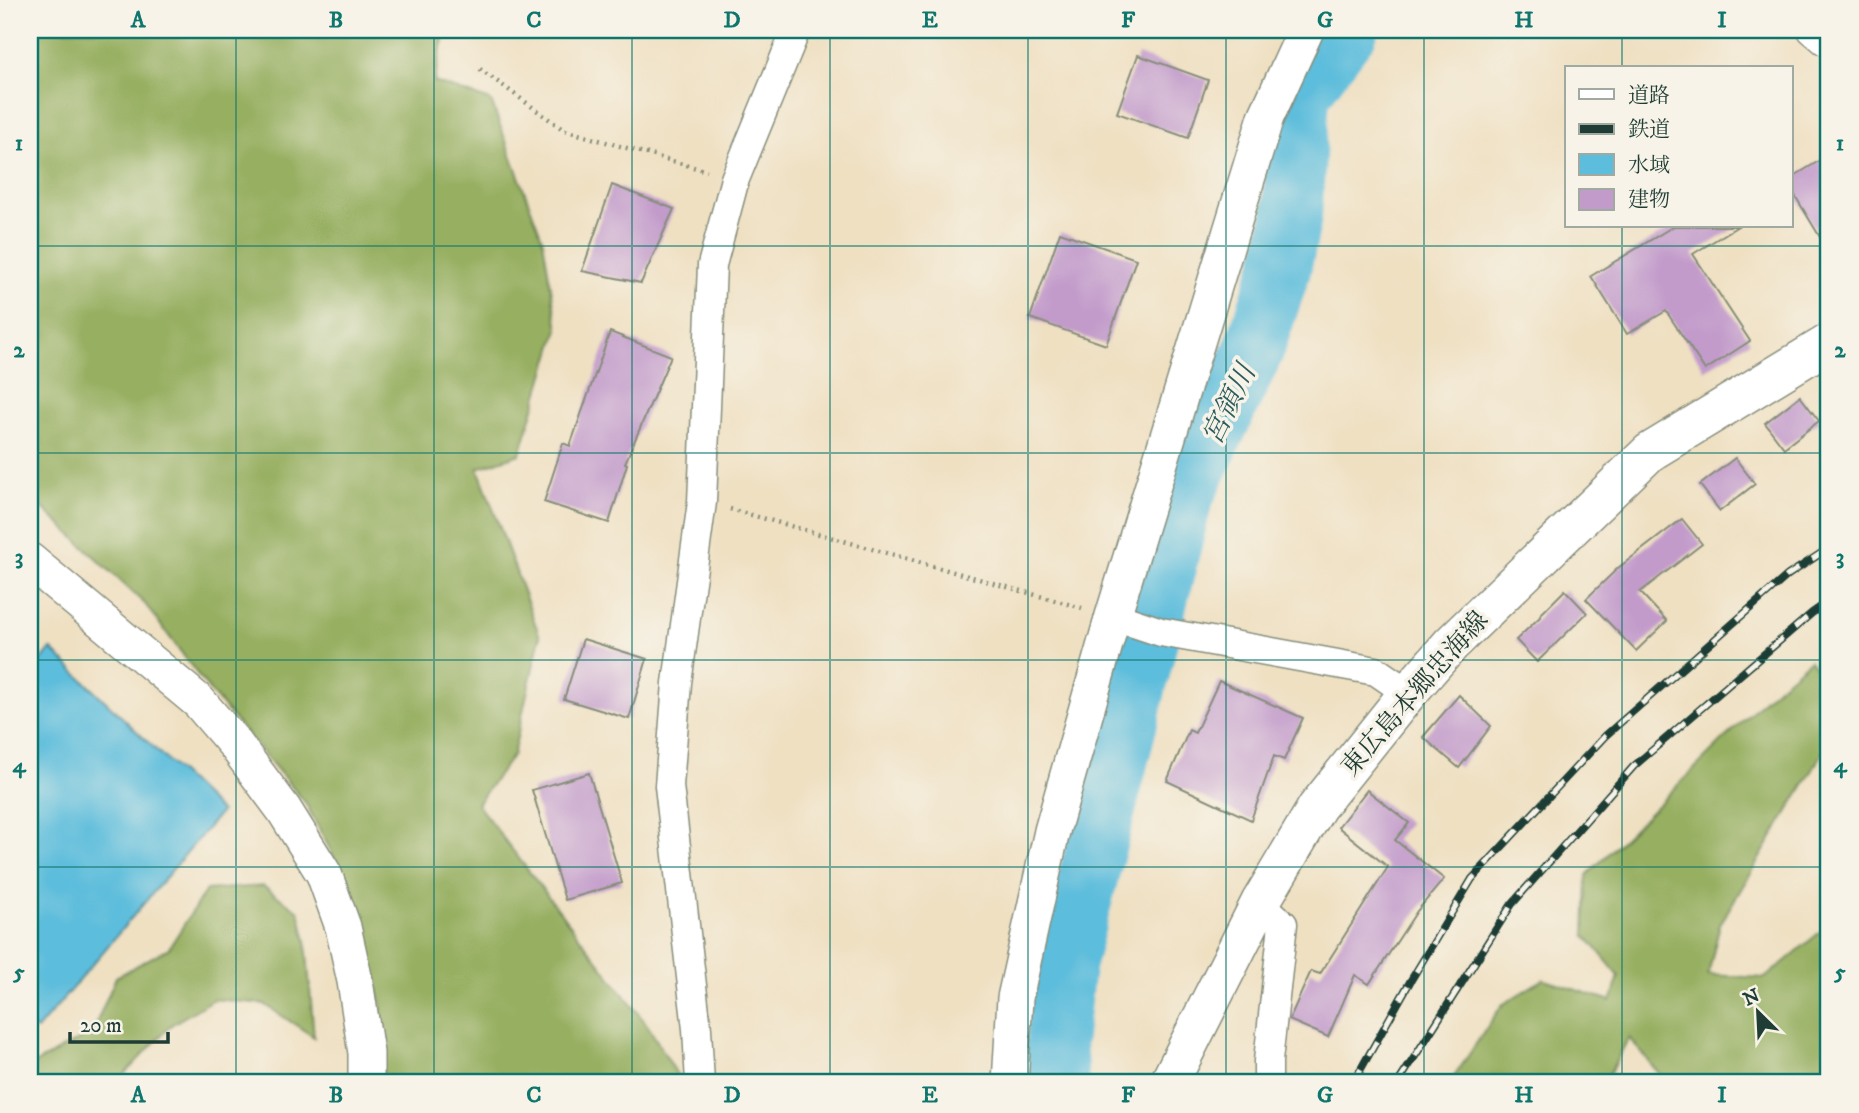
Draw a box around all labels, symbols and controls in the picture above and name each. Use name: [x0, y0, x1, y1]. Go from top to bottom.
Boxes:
text: A: [130, 6, 147, 35]
text: B: [329, 6, 343, 35]
text: C: [526, 6, 542, 35]
text: D: [723, 6, 741, 35]
text: E: [922, 6, 938, 35]
text: F: [1121, 6, 1136, 35]
text: G: [1317, 6, 1333, 35]
text: H: [1514, 6, 1534, 35]
text: I: [1717, 6, 1727, 35]
legend: [1565, 66, 1792, 228]
text: 道路: [1628, 83, 1670, 109]
text: 鉄道: [1628, 117, 1670, 143]
text: 1: [15, 129, 23, 158]
text: 1: [1836, 129, 1844, 158]
text: 水域: [1628, 153, 1670, 179]
text: 建物: [1628, 187, 1670, 213]
text: 2: [13, 336, 25, 365]
text: 2: [1834, 336, 1846, 365]
water label: 宮領川: [1195, 357, 1265, 450]
text: 3: [15, 543, 23, 572]
text: 3: [1836, 543, 1844, 572]
street label: 東広島本郷忠海線: [1334, 605, 1496, 783]
text: 4: [12, 751, 27, 780]
text: 4: [1833, 751, 1848, 780]
text: 5: [12, 958, 25, 987]
text: 5: [1833, 958, 1846, 987]
north arrow: [1722, 976, 1792, 1046]
text: N: [1740, 984, 1764, 1012]
scale bar: [70, 1001, 168, 1045]
text: 20 m: [80, 1013, 122, 1039]
text: A: [130, 1081, 147, 1110]
text: B: [329, 1081, 343, 1110]
text: C: [526, 1081, 542, 1110]
text: D: [723, 1081, 741, 1110]
text: E: [922, 1081, 938, 1110]
text: F: [1121, 1081, 1136, 1110]
text: G: [1317, 1081, 1333, 1110]
text: H: [1514, 1081, 1534, 1110]
text: I: [1717, 1081, 1727, 1110]

